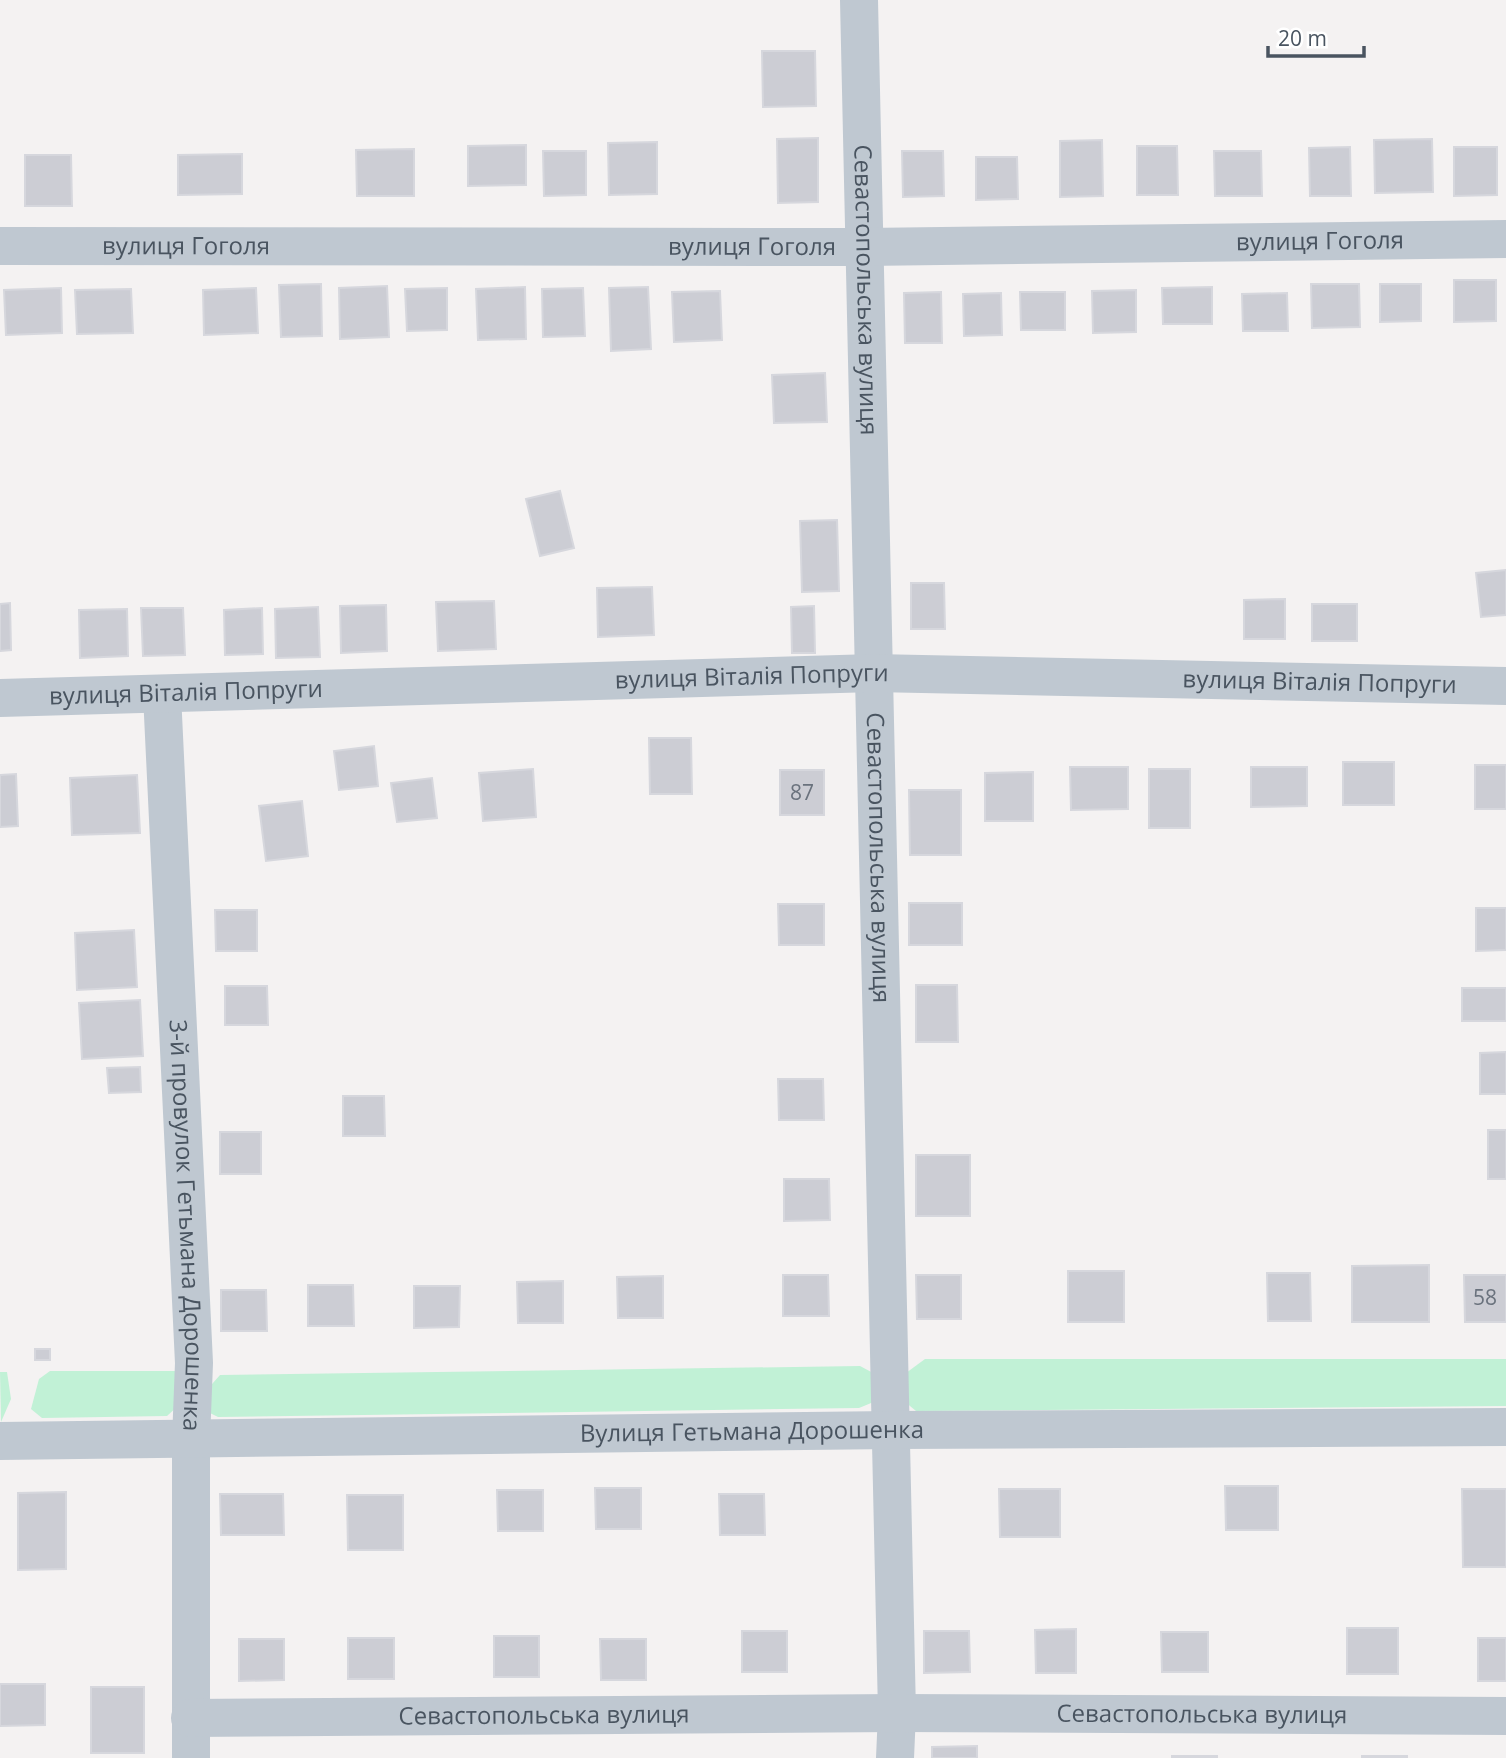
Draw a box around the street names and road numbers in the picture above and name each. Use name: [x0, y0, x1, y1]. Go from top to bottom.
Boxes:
street label: Севастопольська вулиця: [847, 144, 887, 436]
street label: вулиця Гоголя: [1236, 222, 1404, 257]
street label: вулиця Гоголя: [102, 228, 270, 261]
street label: вулиця Гоголя: [668, 229, 836, 262]
street label: вулиця Віталія Попруги: [614, 655, 889, 695]
street label: вулиця Віталія Попруги: [1182, 661, 1457, 700]
street label: вулиця Віталія Попруги: [48, 671, 323, 712]
street label: Севастопольська вулиця: [860, 712, 899, 1004]
street label: 3-й провулок Гетьмана Дорошенка: [163, 1019, 212, 1432]
street label: Вулиця Гетьмана Дорошенка: [580, 1412, 924, 1449]
street label: Севастопольська вулиця: [398, 1696, 690, 1732]
street label: Севастопольська вулиця: [1056, 1696, 1348, 1730]

